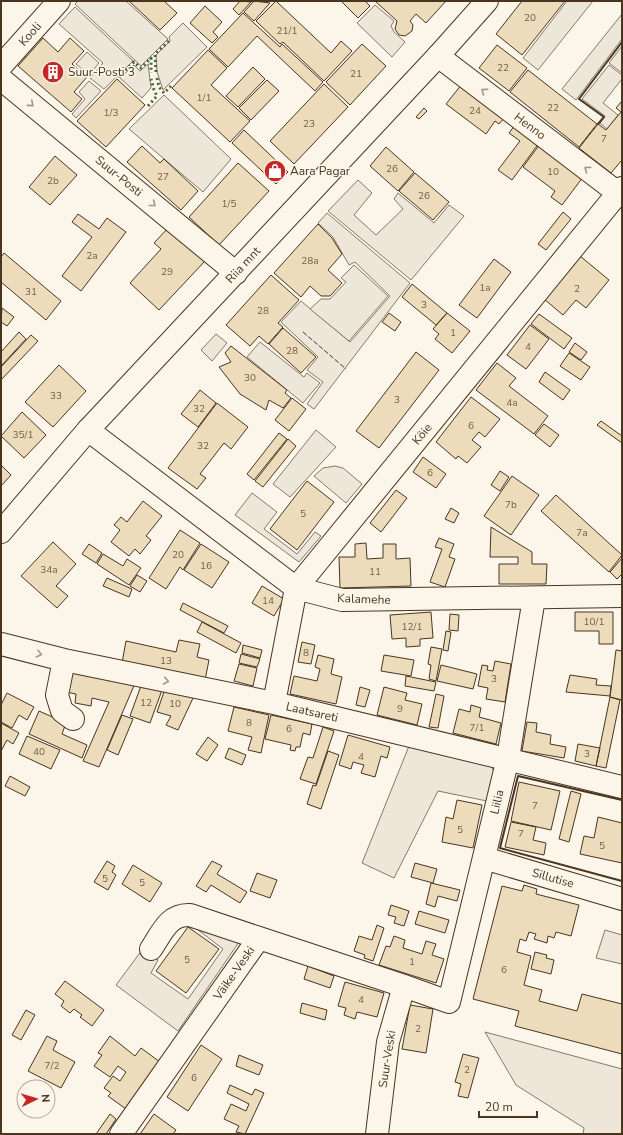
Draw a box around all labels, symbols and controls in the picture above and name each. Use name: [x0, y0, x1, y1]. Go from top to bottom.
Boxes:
house number: 20: [524, 11, 536, 25]
street label: Kooli: [15, 19, 45, 49]
house number: 21/1: [277, 24, 297, 38]
building icon: Suur-Posti 3: [40, 59, 66, 85]
house number: 22: [497, 61, 509, 75]
place label: Suur-Posti 3: [68, 64, 135, 80]
house number: 21: [350, 67, 362, 81]
one-way arrow: [481, 88, 488, 95]
house number: 1/1: [197, 91, 211, 105]
one-way arrow: [26, 99, 34, 106]
house number: 22: [547, 101, 559, 115]
house number: 24: [469, 104, 481, 118]
house number: 1/3: [104, 106, 118, 120]
street label: Henno: [511, 109, 549, 143]
house number: 23: [303, 117, 315, 131]
house number: 7: [601, 132, 607, 146]
street label: Suur-Posti: [92, 152, 146, 200]
shop icon: Aara Pagar: [262, 158, 288, 184]
house number: 26: [386, 162, 398, 176]
place label: Aara Pagar: [290, 163, 351, 179]
house number: 10: [547, 165, 559, 179]
one-way arrow: [585, 167, 592, 174]
house number: 27: [157, 170, 169, 184]
house number: 2b: [47, 174, 59, 188]
house number: 26: [418, 189, 430, 203]
house number: 1/5: [222, 197, 236, 211]
one-way arrow: [148, 200, 156, 207]
street label: Riia mnt: [222, 243, 265, 287]
house number: 2a: [86, 249, 98, 263]
house number: 28a: [301, 254, 319, 268]
house number: 29: [161, 265, 173, 279]
house number: 1a: [479, 281, 491, 295]
house number: 2: [574, 282, 580, 296]
house number: 31: [25, 285, 37, 299]
house number: 3: [421, 298, 427, 312]
house number: 28: [257, 304, 269, 318]
house number: 1: [450, 326, 456, 340]
house number: 4: [525, 340, 531, 354]
house number: 28: [286, 344, 298, 358]
house number: 30: [244, 371, 256, 385]
house number: 33: [50, 389, 62, 403]
house number: 3: [394, 393, 400, 407]
house number: 4a: [506, 396, 518, 410]
house number: 32: [193, 402, 205, 416]
house number: 6: [468, 419, 474, 433]
street label: Köie: [408, 420, 436, 448]
house number: 35/1: [13, 428, 33, 442]
house number: 32: [197, 439, 209, 453]
house number: 6: [427, 466, 433, 480]
house number: 7b: [505, 498, 517, 512]
house number: 5: [300, 507, 306, 521]
house number: 7a: [576, 526, 588, 540]
house number: 20: [172, 548, 184, 562]
house number: 16: [200, 559, 212, 573]
house number: 34a: [40, 563, 58, 577]
house number: 11: [369, 565, 381, 579]
street label: Kalamehe: [337, 590, 391, 608]
house number: 14: [262, 594, 274, 608]
house number: 10/1: [584, 615, 604, 629]
house number: 12/1: [402, 620, 422, 634]
house number: 8: [303, 646, 309, 660]
one-way arrow: [36, 649, 42, 657]
house number: 13: [160, 654, 172, 668]
house number: 3: [491, 672, 497, 686]
one-way arrow: [163, 676, 169, 685]
house number: 12: [140, 696, 152, 710]
house number: 10: [169, 697, 181, 711]
street label: Laatsareti: [284, 698, 340, 726]
house number: 9: [397, 702, 403, 716]
house number: 8: [246, 716, 252, 730]
house number: 7/1: [470, 721, 484, 735]
house number: 6: [286, 722, 292, 736]
house number: 40: [33, 745, 45, 759]
house number: 3: [584, 747, 590, 761]
house number: 4: [358, 750, 364, 764]
street label: Liilia: [486, 788, 508, 816]
house number: 7: [532, 799, 538, 813]
house number: 5: [457, 823, 463, 837]
house number: 7: [518, 827, 524, 841]
house number: 5: [599, 839, 605, 853]
street label: Sillutise: [530, 864, 576, 892]
house number: 5: [102, 872, 108, 886]
house number: 5: [139, 876, 145, 890]
street label: Väike-Veski: [209, 943, 258, 1004]
house number: 5: [184, 953, 190, 967]
house number: 1: [409, 955, 415, 969]
house number: 6: [501, 963, 507, 977]
house number: 4: [358, 993, 364, 1007]
house number: 2: [415, 1022, 421, 1036]
street label: Suur-Veski: [375, 1029, 399, 1089]
house number: 7/2: [45, 1059, 59, 1073]
house number: 2: [464, 1063, 470, 1077]
house number: 6: [191, 1071, 197, 1085]
north arrow: [16, 1079, 56, 1119]
text: N: [38, 1093, 53, 1103]
scale bar: [479, 1093, 537, 1119]
text: 20 m: [485, 1099, 513, 1115]

